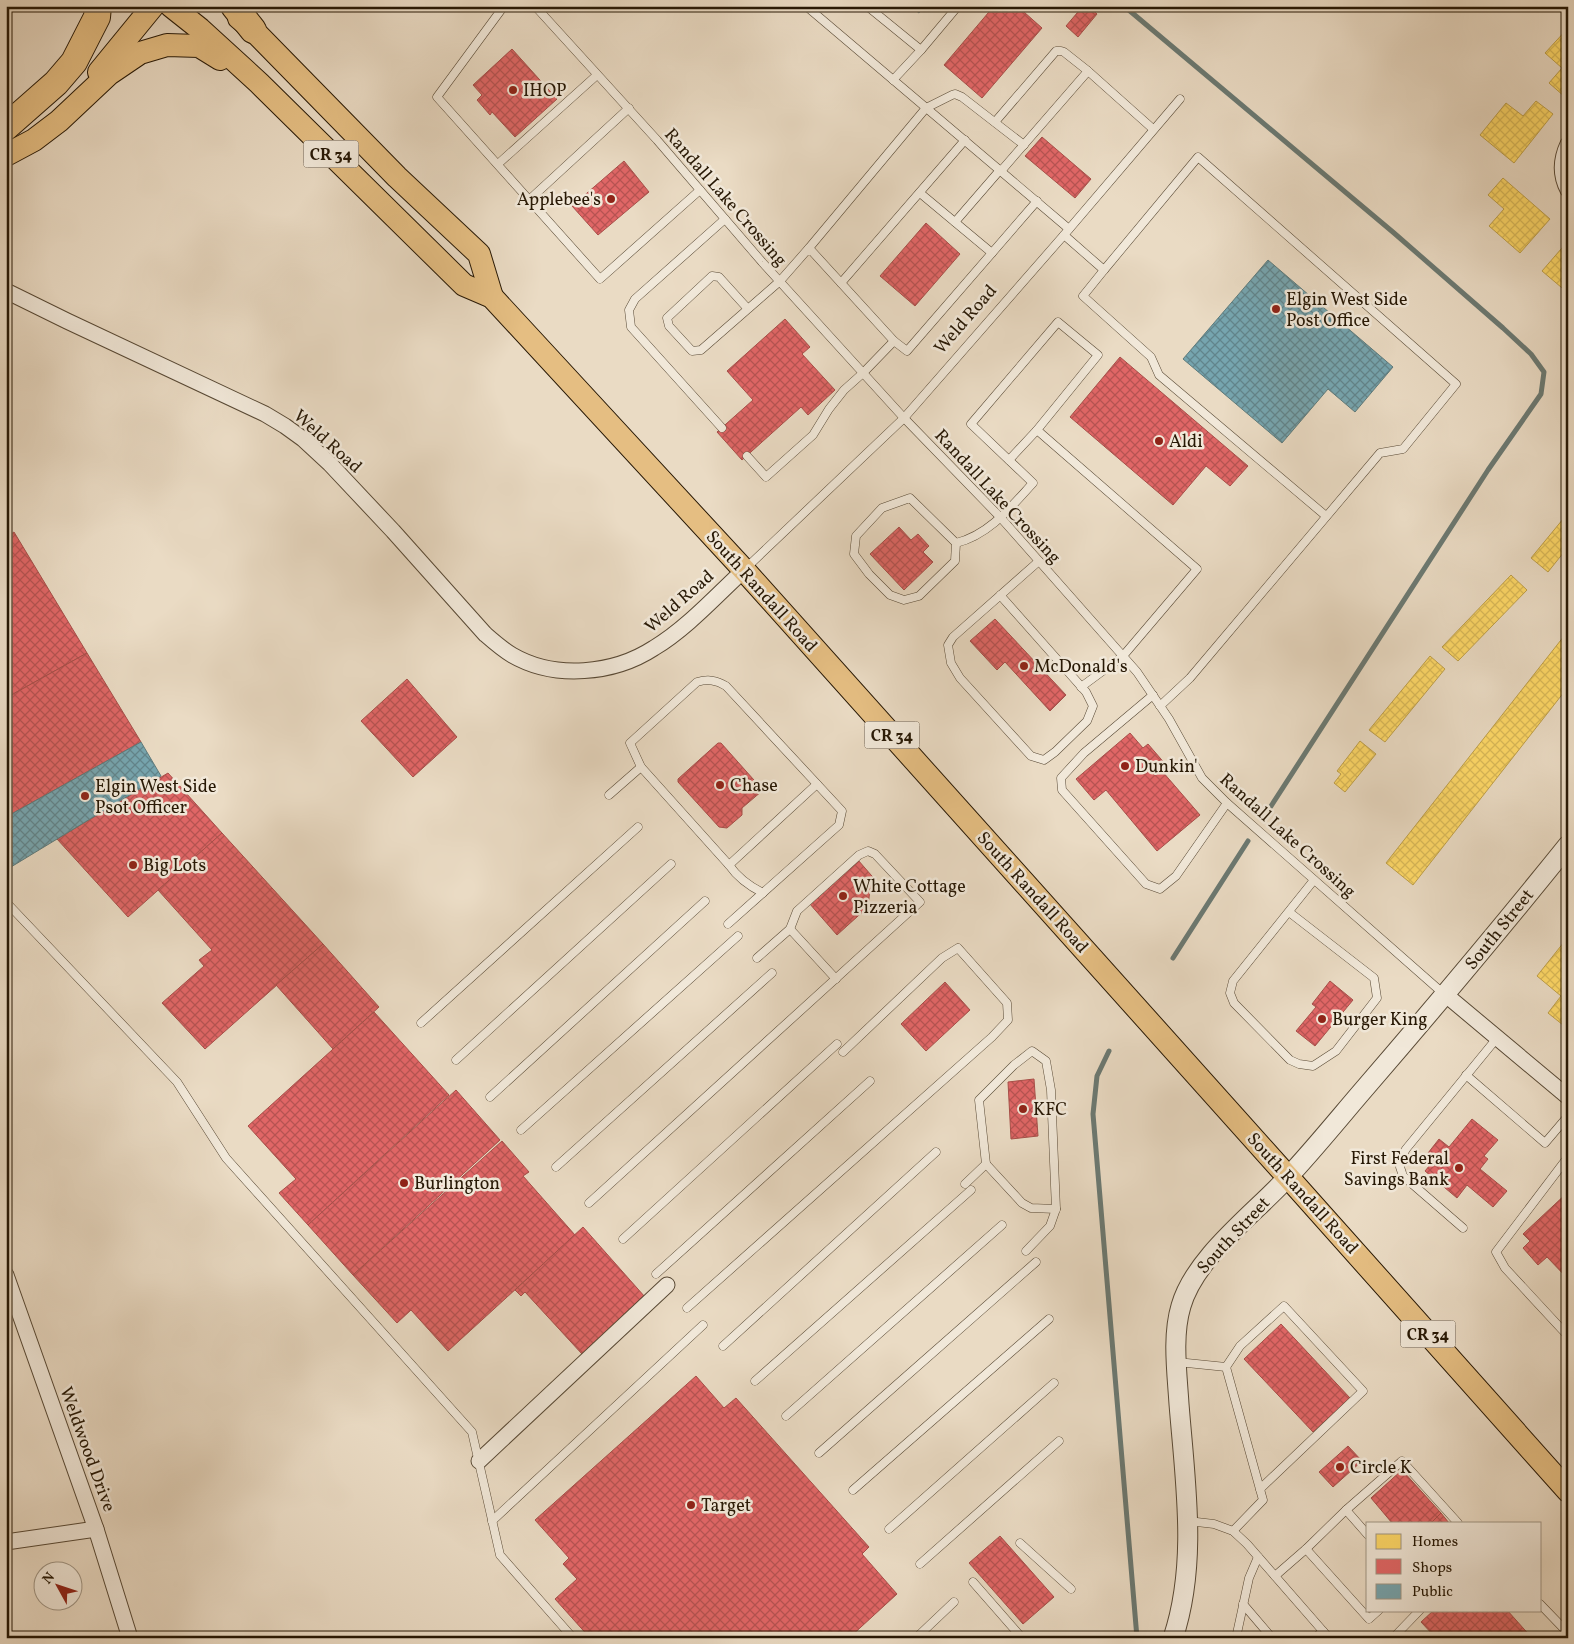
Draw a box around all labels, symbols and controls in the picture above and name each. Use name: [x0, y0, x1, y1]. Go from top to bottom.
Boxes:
place label: IHOP: [523, 79, 567, 104]
marker: IHOP: [507, 84, 519, 96]
street label: Randall Lake Crossing: [658, 123, 792, 273]
road number: CR 34: [304, 140, 358, 168]
place label: Applebee's: [517, 188, 601, 213]
marker: Applebee's: [605, 193, 617, 205]
street label: Weld Road: [929, 280, 1003, 360]
place label: Elgin West Side Post Office: [1286, 288, 1407, 334]
marker: Elgin West Side Post Office: [1270, 303, 1282, 315]
street label: Weld Road: [287, 404, 367, 480]
street label: Randall Lake Crossing: [928, 424, 1066, 570]
place label: Aldi: [1169, 430, 1203, 455]
marker: Aldi: [1153, 435, 1165, 447]
street label: South Randall Road: [699, 526, 823, 659]
street label: Weld Road: [640, 565, 720, 639]
place label: McDonald's: [1034, 655, 1128, 680]
marker: McDonald's: [1018, 660, 1030, 672]
road number: CR 34: [864, 722, 920, 748]
place label: Dunkin': [1135, 755, 1198, 780]
marker: Dunkin': [1119, 760, 1131, 772]
street label: Randall Lake Crossing: [1213, 768, 1361, 904]
place label: Chase: [730, 774, 778, 799]
place label: Elgin West Side Psot Officer: [95, 775, 216, 821]
marker: Chase: [714, 779, 726, 791]
marker: Elgin West Side Psot Officer: [79, 790, 91, 802]
street label: South Randall Road: [970, 827, 1094, 960]
place label: Big Lots: [143, 854, 206, 879]
marker: Big Lots: [127, 859, 139, 871]
place label: White Cottage Pizzeria: [853, 875, 966, 921]
street label: South Street: [1460, 884, 1541, 976]
marker: White Cottage Pizzeria: [837, 890, 849, 902]
place label: Burger King: [1332, 1008, 1427, 1033]
marker: Burger King: [1316, 1013, 1328, 1025]
place label: KFC: [1033, 1098, 1067, 1123]
marker: KFC: [1017, 1103, 1029, 1115]
street label: South Randall Road: [1240, 1128, 1364, 1261]
place label: First Federal Savings Bank: [1344, 1147, 1449, 1193]
marker: First Federal Savings Bank: [1453, 1162, 1465, 1174]
place label: Burlington: [414, 1172, 500, 1197]
marker: Burlington: [398, 1177, 410, 1189]
street label: South Street: [1192, 1192, 1276, 1280]
road number: CR 34: [1400, 1320, 1456, 1348]
street label: Weldwood Drive: [52, 1384, 121, 1515]
place label: Circle K: [1350, 1456, 1412, 1481]
marker: Circle K: [1334, 1461, 1346, 1473]
place label: Target: [701, 1494, 751, 1519]
marker: Target: [685, 1499, 697, 1511]
legend: [1366, 1522, 1542, 1612]
text: Homes: [1412, 1532, 1458, 1553]
text: Shops: [1412, 1558, 1452, 1579]
north arrow: [32, 1562, 82, 1612]
text: N: [39, 1569, 60, 1589]
text: Public: [1412, 1582, 1453, 1603]

